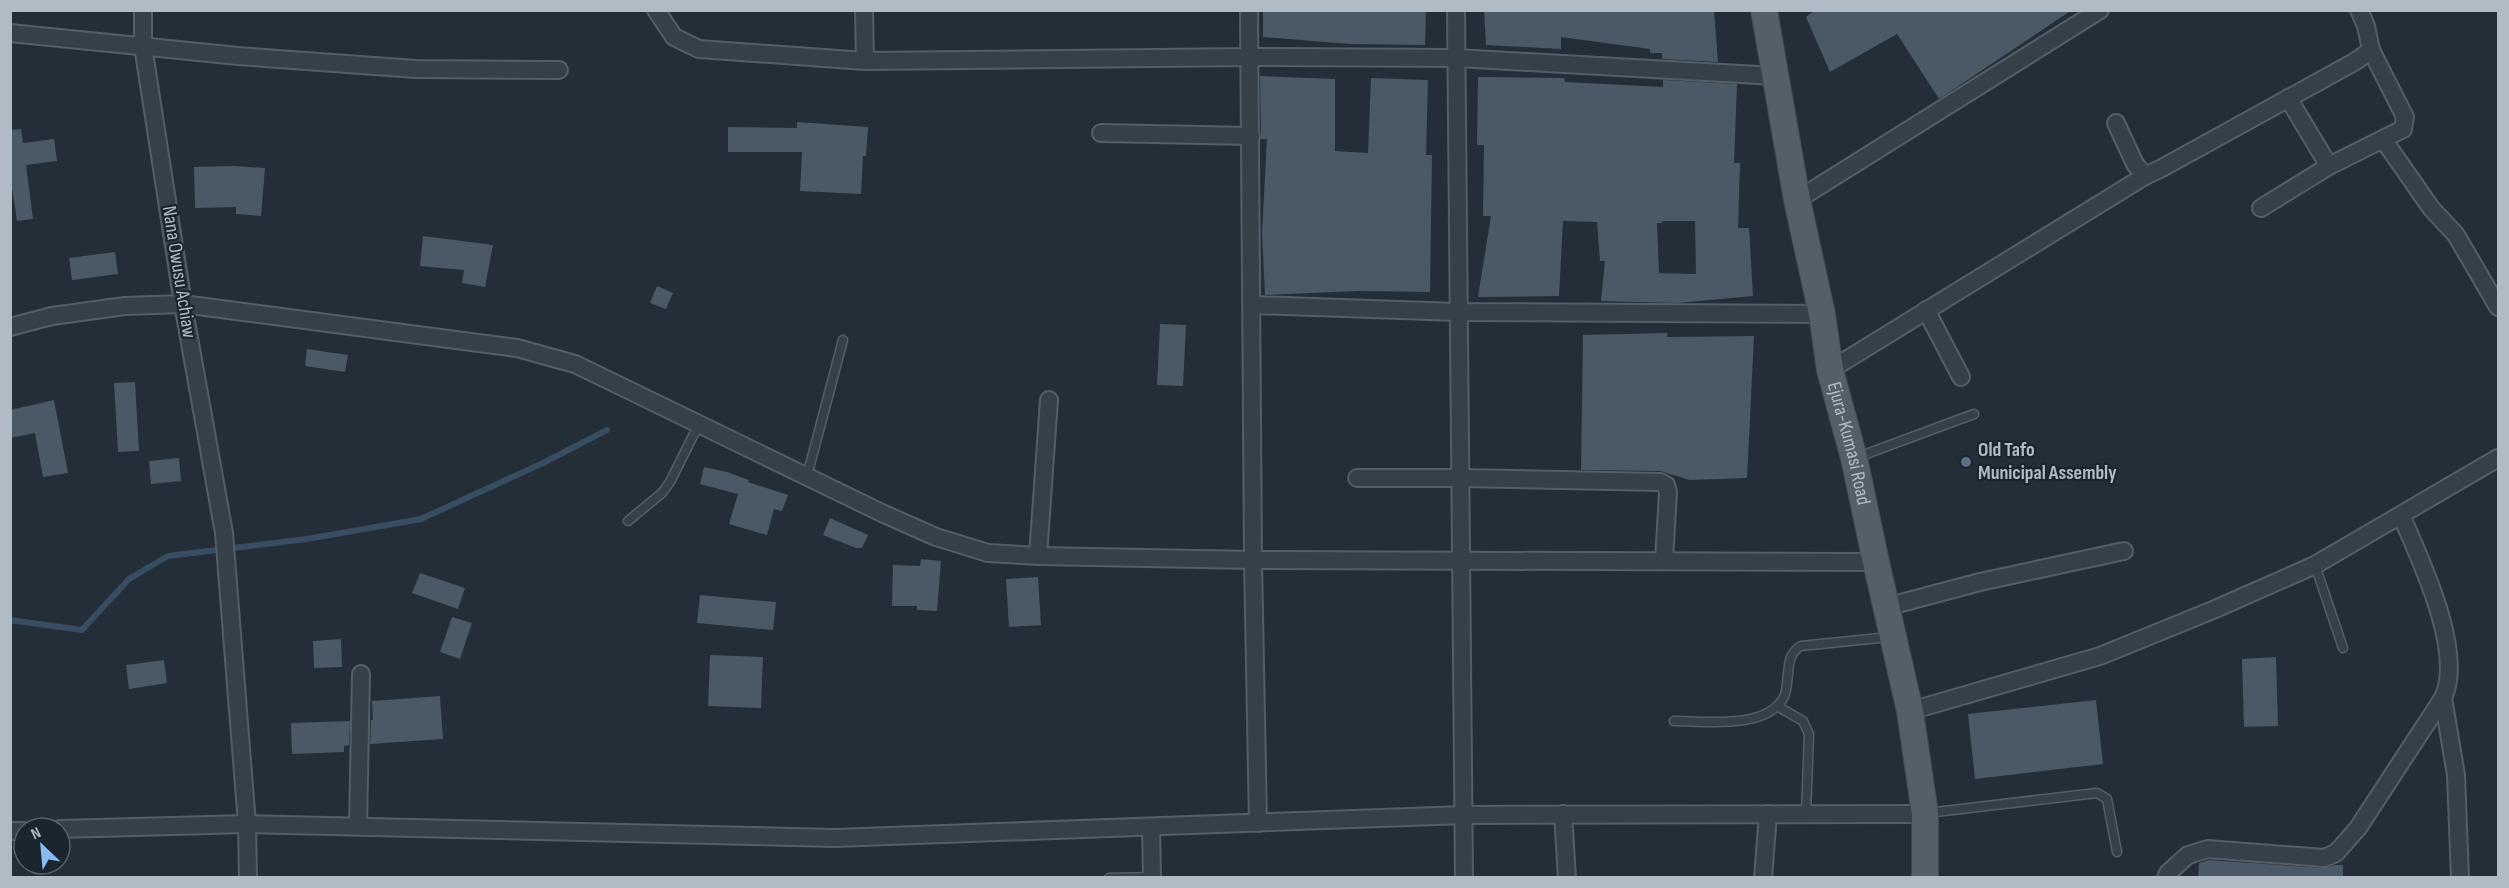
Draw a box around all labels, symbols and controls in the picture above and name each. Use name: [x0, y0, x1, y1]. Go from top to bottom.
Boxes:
street label: Nana Owusu Achiaw: [157, 204, 201, 340]
street label: Ejura-Kumasi Road: [1822, 379, 1876, 507]
place label: Old Tafo Municipal Assembly: [1978, 438, 2117, 485]
marker: Old Tafo Municipal Assembly: [1959, 455, 1973, 469]
north arrow: [12, 816, 72, 876]
text: N: [28, 823, 44, 844]

